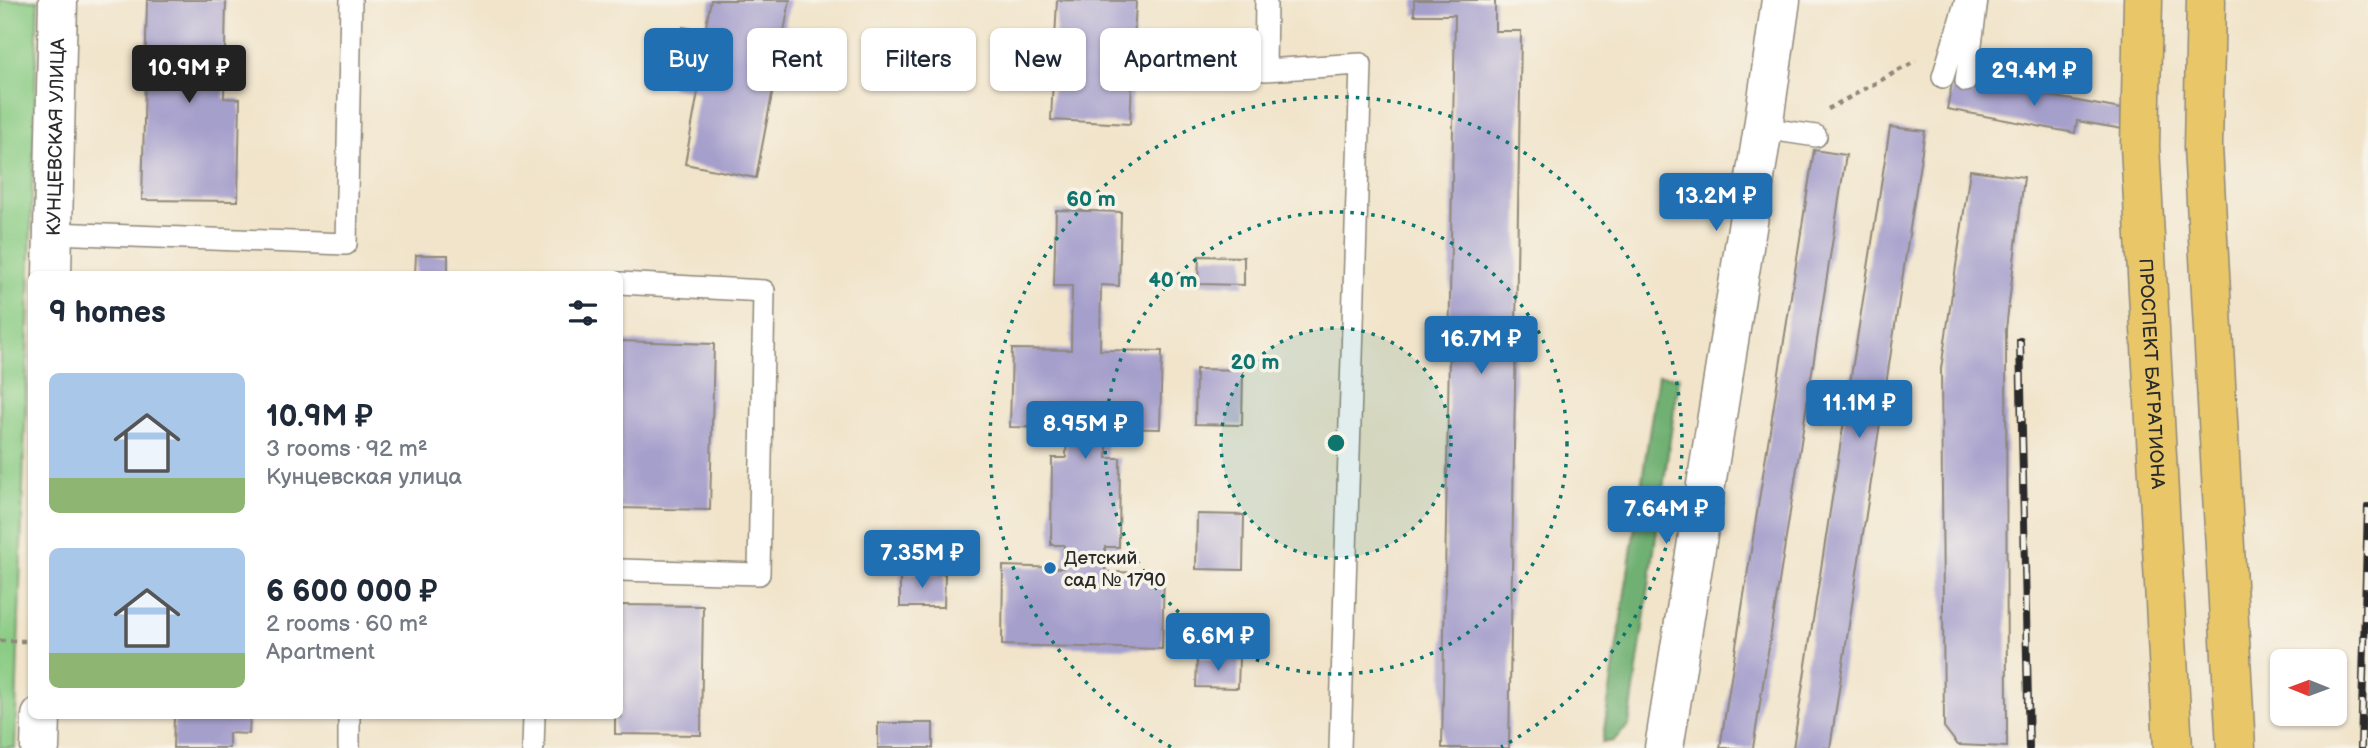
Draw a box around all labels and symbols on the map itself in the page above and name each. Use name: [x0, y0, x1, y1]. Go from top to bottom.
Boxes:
street label: КУНЦЕВСКАЯ УЛИЦА: [43, 38, 70, 236]
pin: 10.9M ₽: [124, 46, 254, 105]
pin: 29.4M ₽: [1969, 48, 2099, 108]
pin: 13.2M ₽: [1651, 174, 1781, 233]
text: 60 m: [1066, 187, 1116, 212]
street label: ПРОСПЕКТ БАГРАТИОНА: [2133, 258, 2169, 490]
text: 40 m: [1148, 268, 1198, 293]
pin: 16.7M ₽: [1416, 316, 1546, 376]
text: 20 m: [1231, 350, 1279, 375]
pin: 11.1M ₽: [1794, 380, 1924, 440]
pin: 8.95M ₽: [1020, 402, 1150, 461]
centre of rings: [1324, 431, 1348, 455]
pin: 7.64M ₽: [1601, 486, 1731, 546]
pin: 7.35M ₽: [857, 530, 987, 590]
place label: Детский сад № 1790: [1064, 547, 1166, 592]
marker: Детский сад № 1790: [1042, 560, 1058, 576]
pin: 6.6M ₽: [1161, 614, 1275, 673]
north arrow: [2270, 649, 2347, 726]

